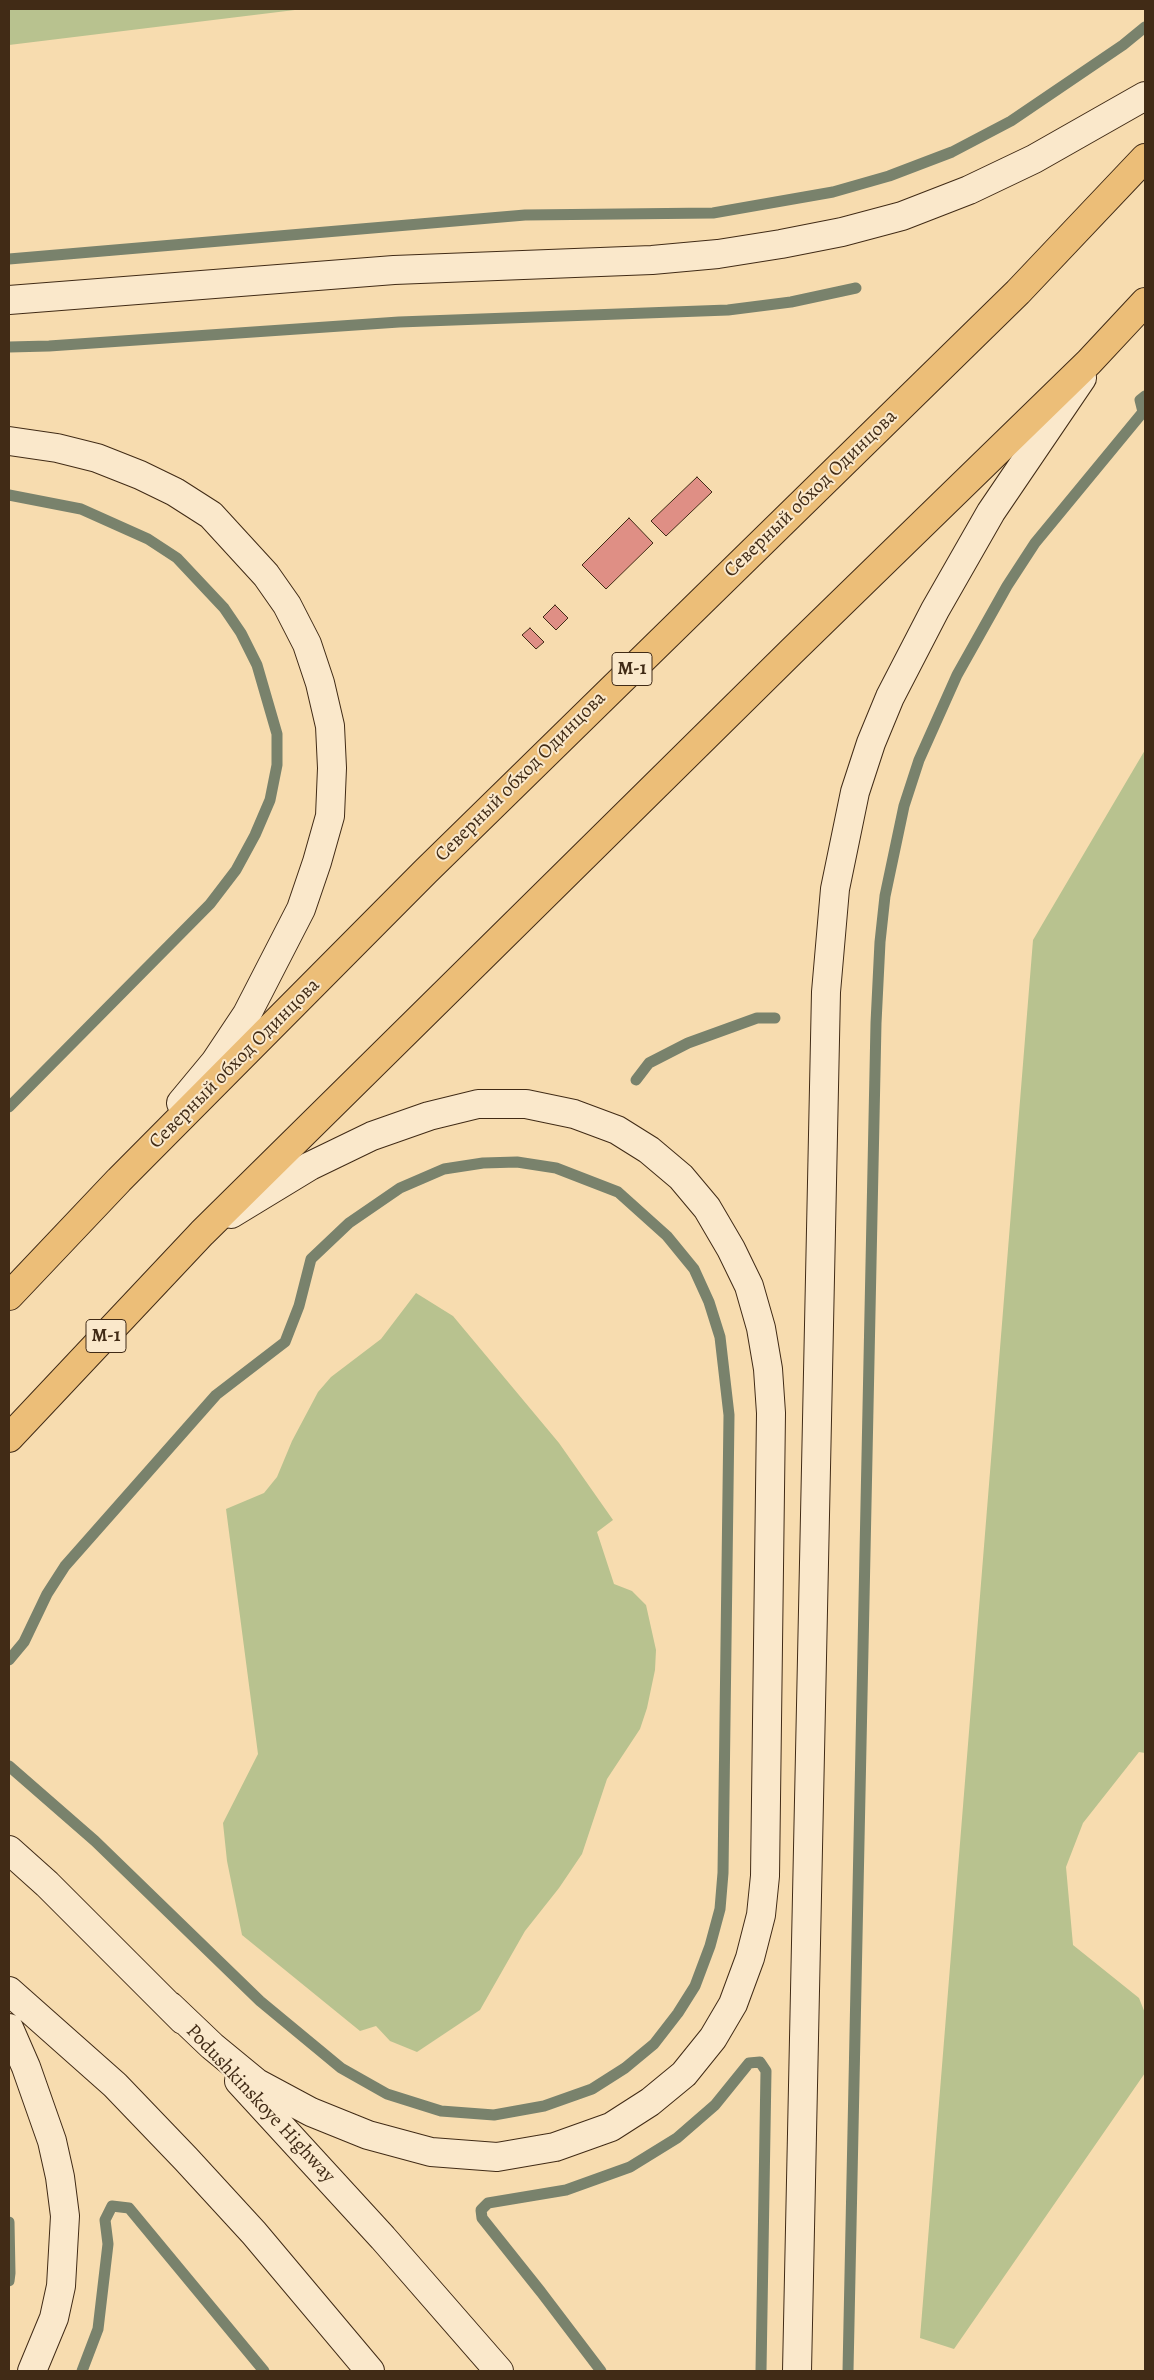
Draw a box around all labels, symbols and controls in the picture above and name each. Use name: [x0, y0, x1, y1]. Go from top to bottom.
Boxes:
street label: Северный обход Одинцова: [719, 405, 903, 583]
road number: М-1: [612, 652, 652, 686]
street label: Северный обход Одинцова: [431, 687, 611, 867]
street label: Северный обход Одинцова: [145, 974, 325, 1154]
road number: М-1: [86, 1320, 126, 1352]
street label: Podushkinskoye Highway: [180, 2020, 340, 2188]

